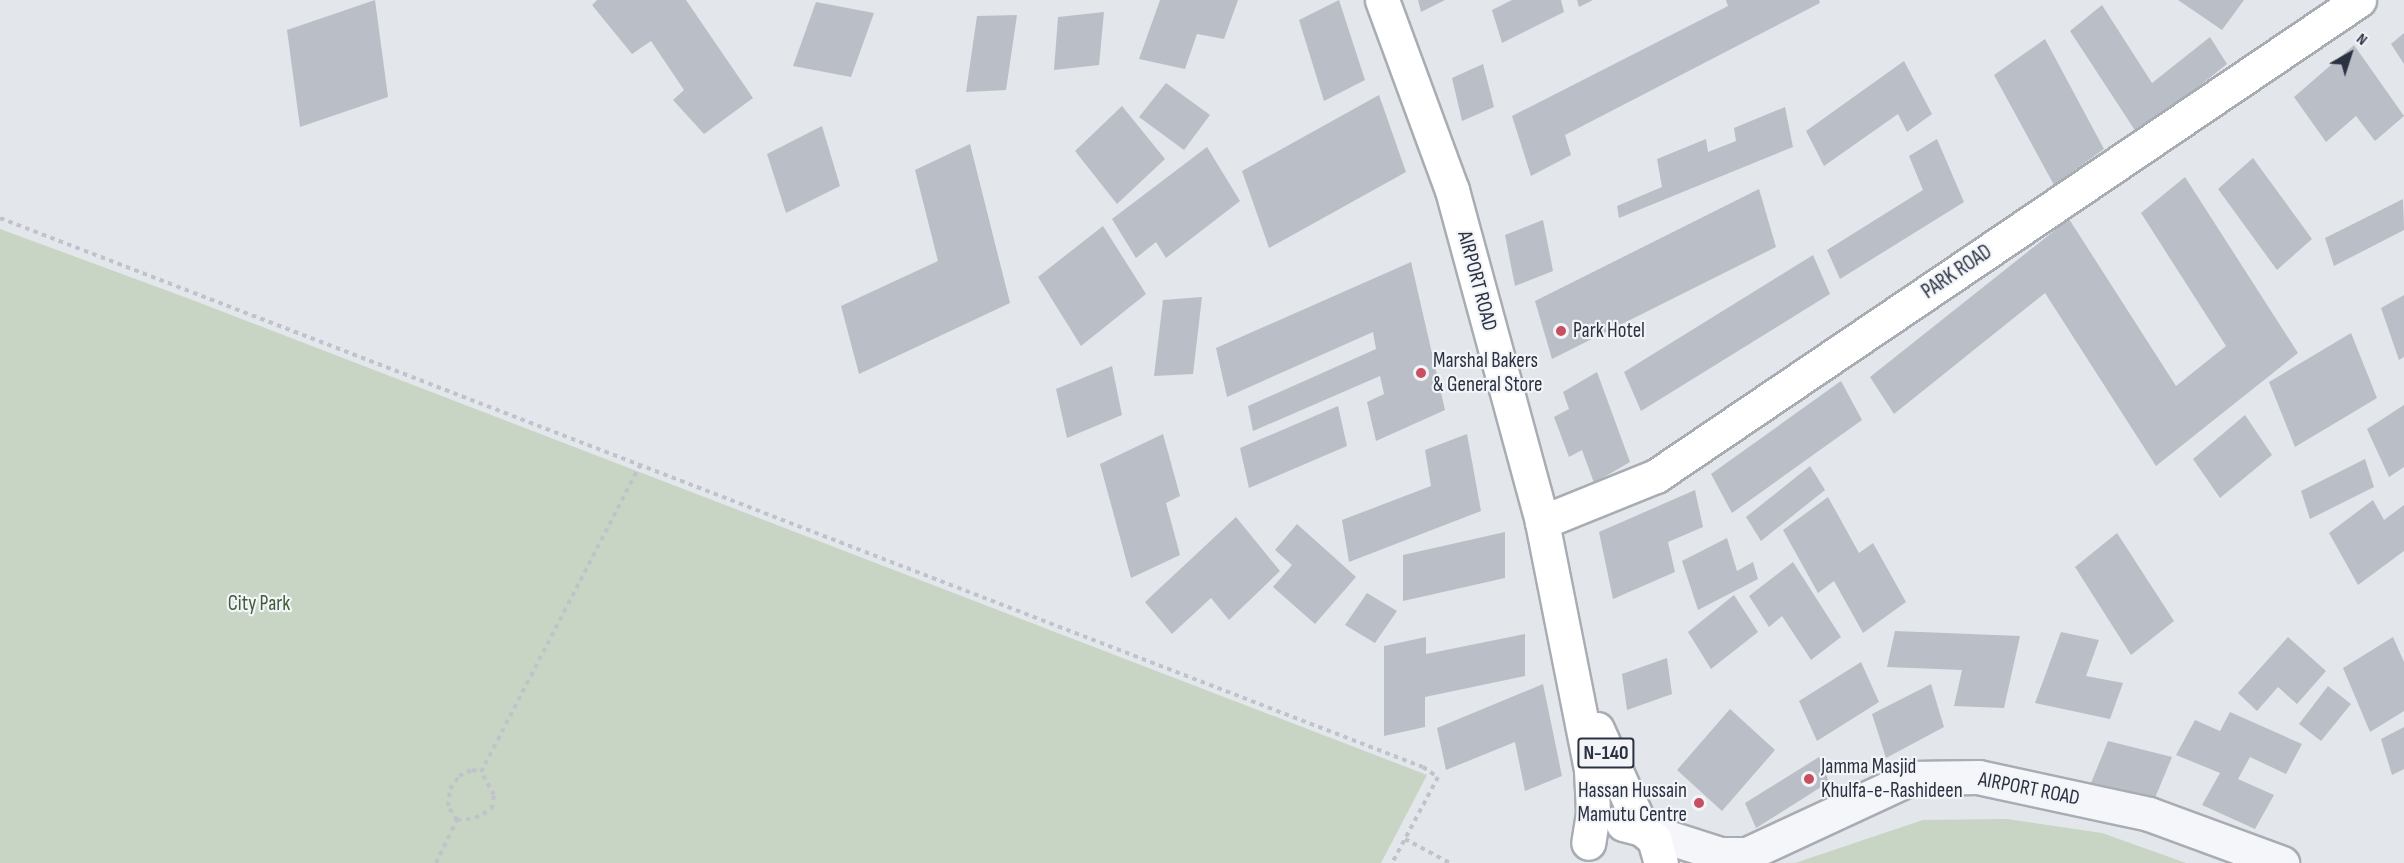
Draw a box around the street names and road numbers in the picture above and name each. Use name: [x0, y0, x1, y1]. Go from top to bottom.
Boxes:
street label: AIRPORT ROAD: [1452, 228, 1502, 334]
street label: PARK ROAD: [1917, 239, 1997, 305]
road number: N-140: [1576, 736, 1636, 770]
street label: AIRPORT ROAD: [1976, 767, 2082, 811]

